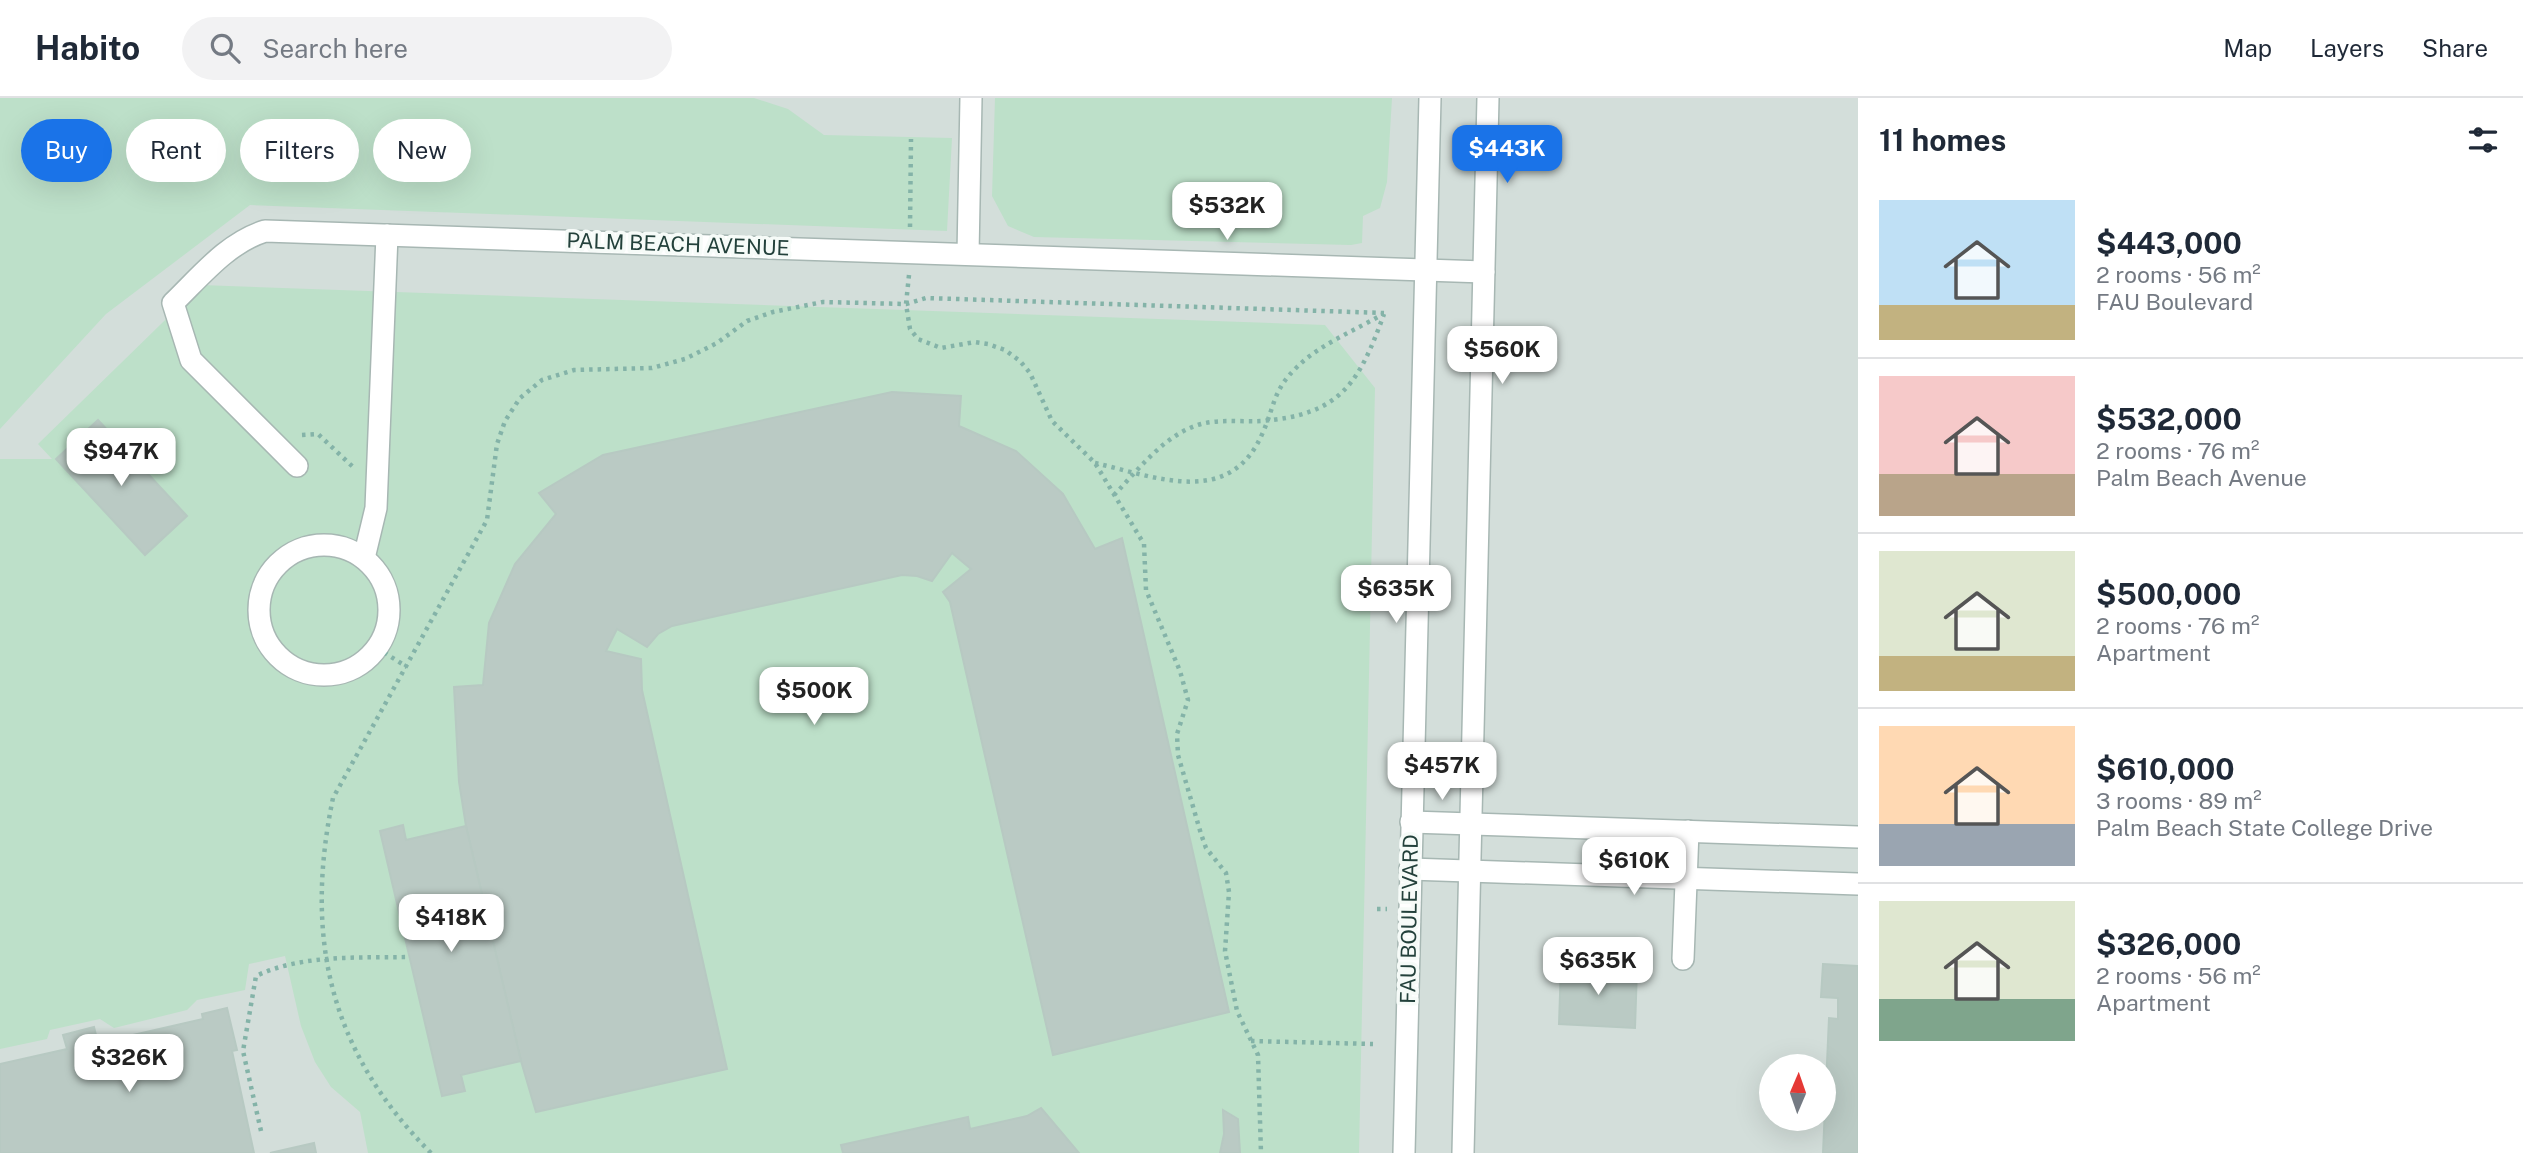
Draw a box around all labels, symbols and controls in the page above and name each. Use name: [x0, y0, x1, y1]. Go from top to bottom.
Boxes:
search box: [182, 17, 672, 80]
text: Habito: [35, 29, 140, 67]
icon: search: [206, 29, 244, 67]
text: Search here: [262, 33, 408, 64]
text: Map: [2223, 34, 2272, 62]
text: Layers: [2310, 34, 2384, 62]
text: Share: [2422, 34, 2488, 62]
chip: Buy: [21, 119, 112, 182]
chip: Rent: [126, 119, 226, 182]
chip: Filters: [240, 119, 359, 182]
chip: New: [373, 119, 471, 182]
icon: filters: [2464, 121, 2502, 159]
text: 11 homes: [1879, 122, 2006, 158]
pin: $443K: [1458, 126, 1556, 185]
text: $443K: [1468, 134, 1546, 161]
pin: $532K: [1178, 183, 1276, 242]
text: $532K: [1188, 191, 1266, 218]
text: $443,000: [2096, 225, 2242, 261]
street label: PALM BEACH AVENUE: [566, 228, 790, 260]
icon: home: [1935, 228, 2019, 312]
text: 2 rooms · 56 m²: [2096, 261, 2261, 288]
text: FAU Boulevard: [2096, 288, 2253, 315]
pin: $560K: [1453, 327, 1551, 386]
text: $560K: [1463, 335, 1541, 362]
text: $532,000: [2096, 401, 2242, 437]
icon: home: [1935, 404, 2019, 488]
pin: $947K: [72, 428, 170, 488]
text: $947K: [83, 437, 159, 464]
text: 2 rooms · 76 m²: [2096, 437, 2259, 464]
text: Palm Beach Avenue: [2096, 464, 2307, 491]
pin: $635K: [1347, 566, 1445, 625]
text: $635K: [1357, 574, 1435, 601]
text: $500,000: [2096, 576, 2241, 612]
icon: home: [1935, 579, 2019, 663]
text: 2 rooms · 76 m²: [2096, 612, 2259, 639]
text: Apartment: [2096, 639, 2211, 666]
pin: $500K: [765, 668, 863, 727]
text: $500K: [775, 676, 853, 703]
pin: $457K: [1393, 742, 1491, 802]
text: $457K: [1404, 751, 1480, 778]
text: $610,000: [2096, 751, 2235, 787]
icon: home: [1935, 754, 2019, 838]
text: 3 rooms · 89 m²: [2096, 787, 2262, 814]
text: Palm Beach State College Drive: [2096, 814, 2433, 841]
street label: FAU BOULEVARD: [1395, 834, 1423, 1004]
pin: $610K: [1585, 838, 1683, 897]
text: $610K: [1598, 846, 1670, 873]
pin: $418K: [402, 894, 500, 954]
text: $418K: [415, 903, 487, 930]
text: $326,000: [2096, 926, 2241, 962]
icon: home: [1935, 929, 2019, 1013]
pin: $635K: [1549, 937, 1647, 997]
text: $635K: [1559, 946, 1637, 973]
text: 2 rooms · 56 m²: [2096, 962, 2261, 989]
text: Apartment: [2096, 989, 2211, 1016]
pin: $326K: [80, 1034, 178, 1094]
text: $326K: [90, 1043, 168, 1070]
north arrow: [1759, 1054, 1836, 1130]
map controls: [1759, 1054, 1836, 1131]

